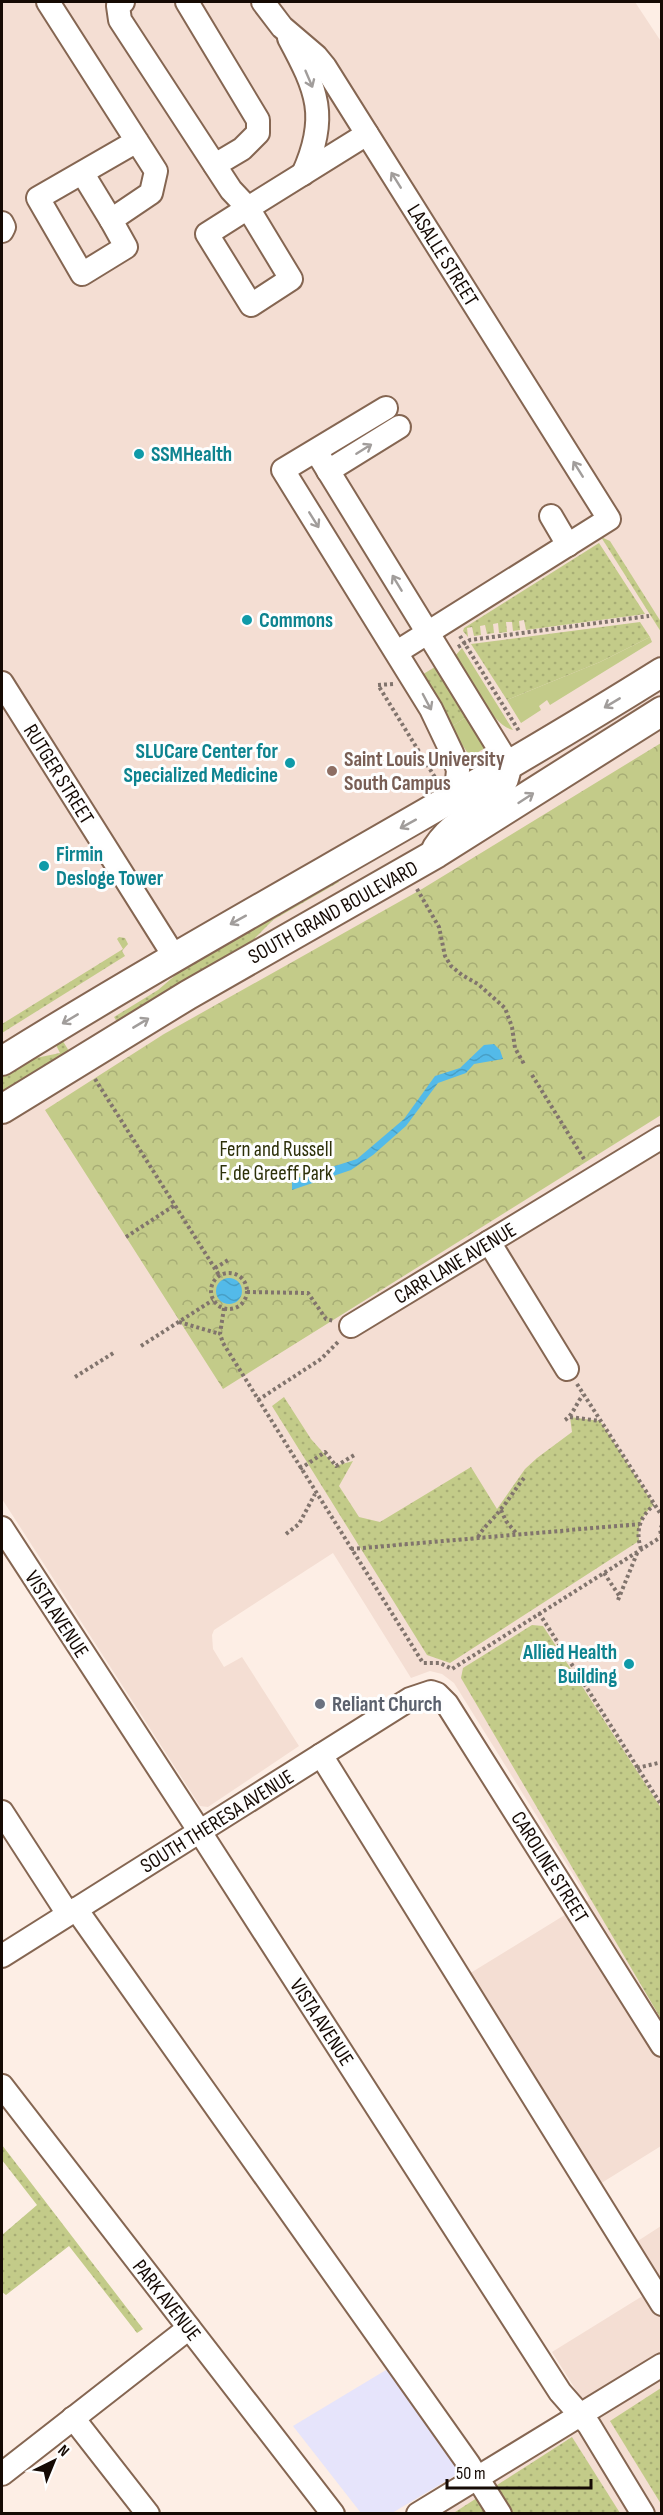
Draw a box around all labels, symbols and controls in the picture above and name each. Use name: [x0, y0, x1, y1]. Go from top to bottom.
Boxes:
one-way arrow: [304, 69, 315, 87]
one-way arrow: [390, 172, 402, 189]
street label: LASALLE STREET: [401, 200, 484, 311]
place label: SSMHealth: [151, 442, 232, 467]
one-way arrow: [355, 443, 372, 455]
marker: SSMHealth: [132, 447, 146, 461]
one-way arrow: [572, 461, 584, 478]
one-way arrow: [308, 511, 321, 528]
one-way arrow: [390, 575, 402, 592]
place label: Commons: [259, 608, 333, 633]
marker: Commons: [240, 613, 254, 627]
one-way arrow: [421, 693, 433, 710]
one-way arrow: [604, 697, 621, 709]
street label: RUTGER STREET: [18, 720, 99, 829]
place label: SLUCare Center for Specialized Medicine: [124, 739, 279, 788]
place label: Saint Louis University South Campus: [344, 747, 505, 796]
marker: SLUCare Center for Specialized Medicine: [283, 756, 297, 770]
marker: Saint Louis University South Campus: [325, 764, 339, 778]
one-way arrow: [517, 791, 534, 803]
one-way arrow: [400, 818, 417, 830]
place label: Firmin Desloge Tower: [56, 842, 164, 891]
street label: SOUTH GRAND BOULEVARD: [244, 855, 422, 969]
marker: Firmin Desloge Tower: [37, 859, 51, 873]
one-way arrow: [230, 914, 247, 926]
one-way arrow: [62, 1013, 79, 1025]
one-way arrow: [132, 1017, 149, 1029]
park label: Fern and Russell F. de Greeff Park: [219, 1137, 333, 1186]
street label: CARR LANE AVENUE: [390, 1217, 521, 1310]
street label: VISTA AVENUE: [19, 1566, 94, 1662]
place label: Allied Health Building: [522, 1640, 617, 1689]
marker: Allied Health Building: [622, 1657, 636, 1671]
place label: Reliant Church: [332, 1692, 442, 1717]
marker: Reliant Church: [313, 1697, 327, 1711]
street label: SOUTH THERESA AVENUE: [136, 1764, 299, 1879]
street label: CAROLINE STREET: [505, 1807, 594, 1928]
street label: VISTA AVENUE: [284, 1974, 359, 2070]
street label: PARK AVENUE: [127, 2255, 206, 2346]
north arrow: [24, 2431, 84, 2491]
text: N: [54, 2441, 73, 2461]
scale bar: [447, 2452, 591, 2490]
text: 50 m: [456, 2463, 486, 2484]

